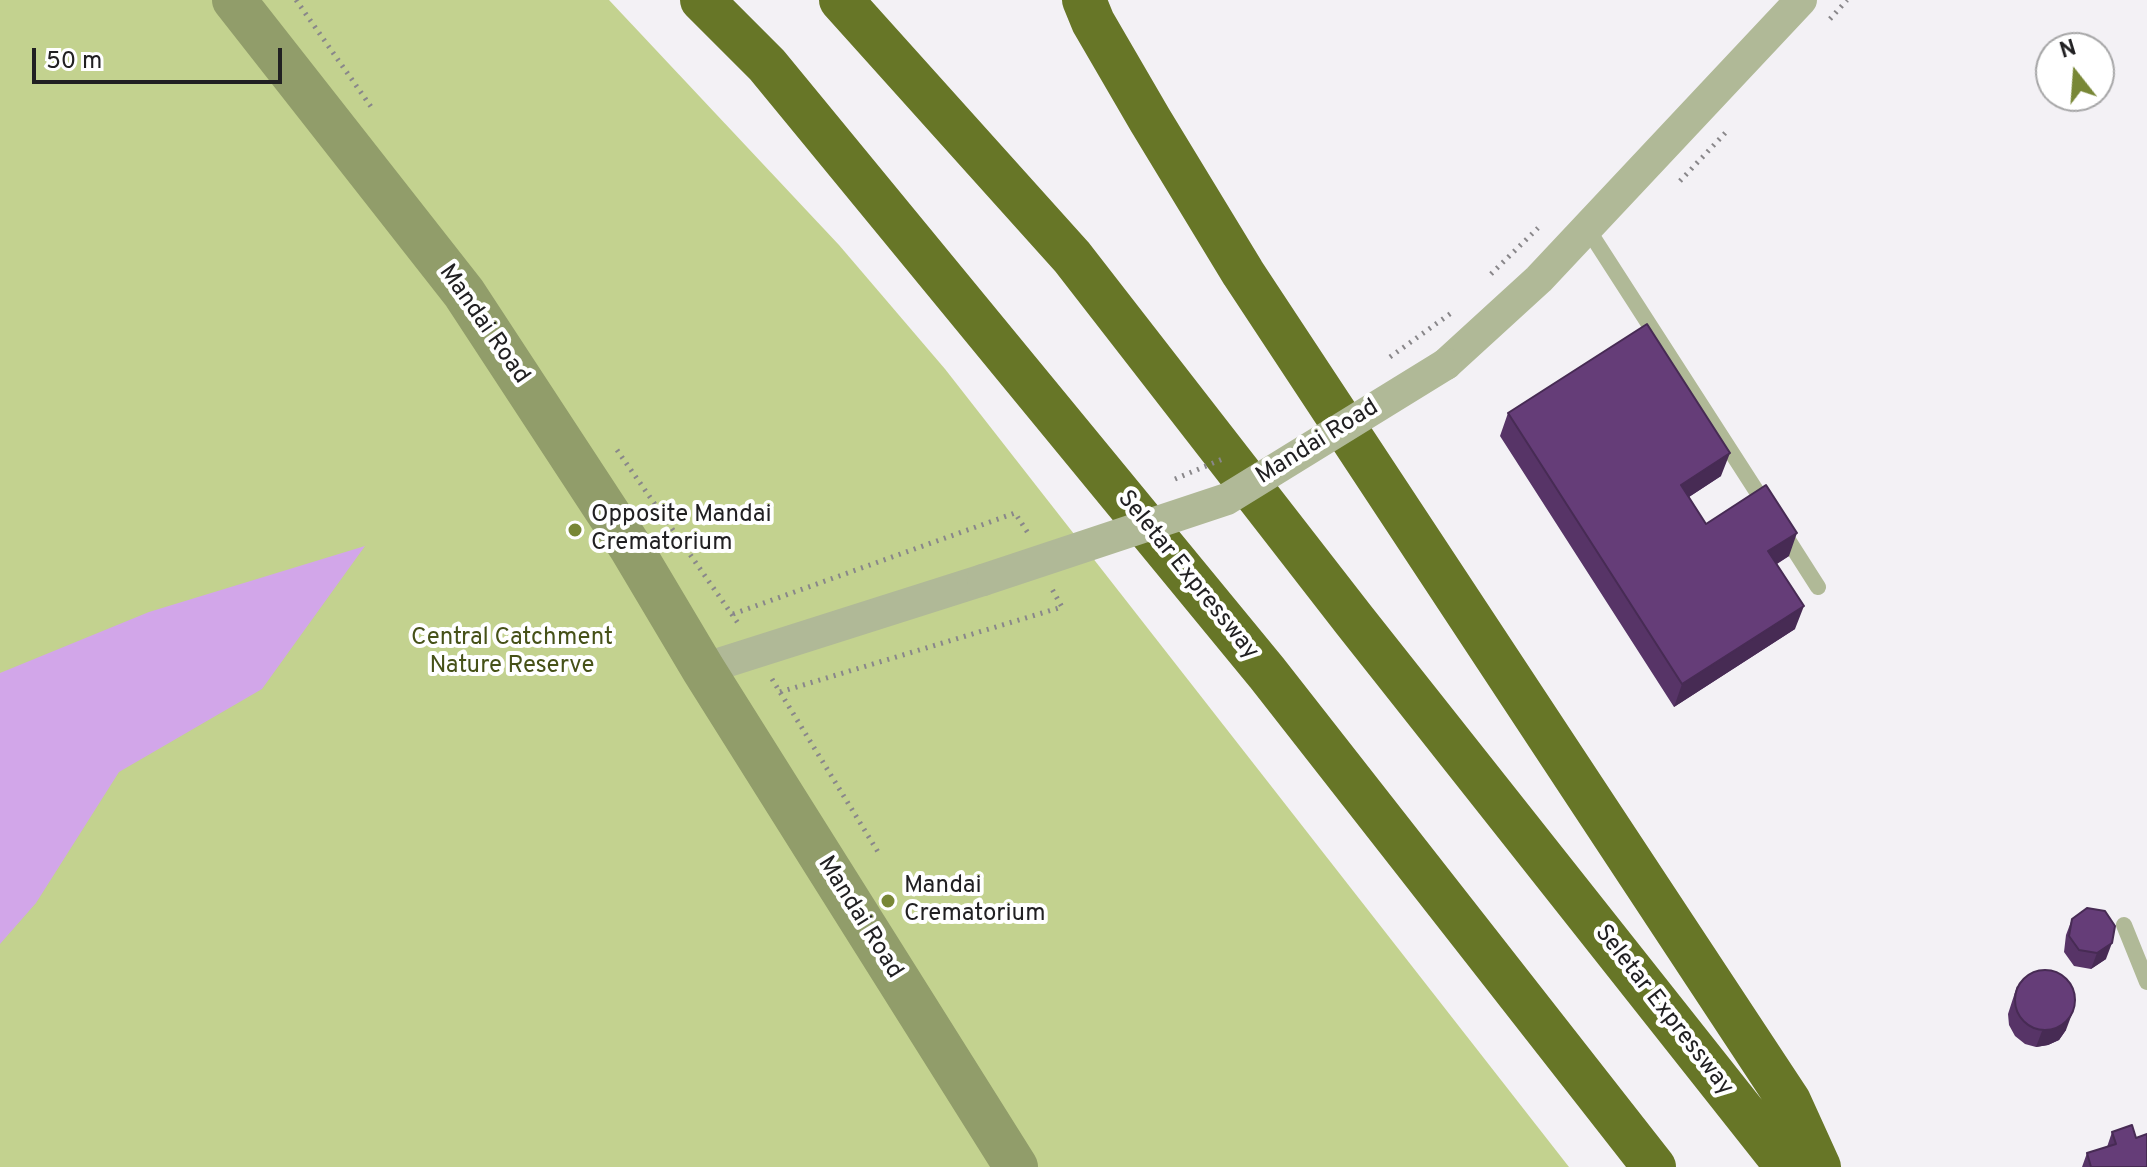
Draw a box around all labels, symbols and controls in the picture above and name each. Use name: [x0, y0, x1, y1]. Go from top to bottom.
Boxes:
scale bar: [36, 32, 286, 82]
north arrow: [2035, 32, 2115, 112]
text: N: [2057, 35, 2080, 66]
text: 50 m: [46, 47, 102, 77]
street label: Mandai Road: [431, 260, 535, 390]
street label: Mandai Road: [1252, 394, 1384, 492]
street label: Seletar Expressway: [1110, 486, 1264, 666]
place label: Opposite Mandai Crematorium: [591, 502, 771, 558]
marker: Opposite Mandai Crematorium: [566, 521, 584, 539]
park label: Central Catchment Nature Reserve: [411, 625, 613, 681]
street label: Mandai Road: [810, 852, 908, 984]
place label: Mandai Crematorium: [904, 873, 1046, 929]
marker: Mandai Crematorium: [879, 892, 897, 910]
street label: Seletar Expressway: [1587, 920, 1739, 1102]

